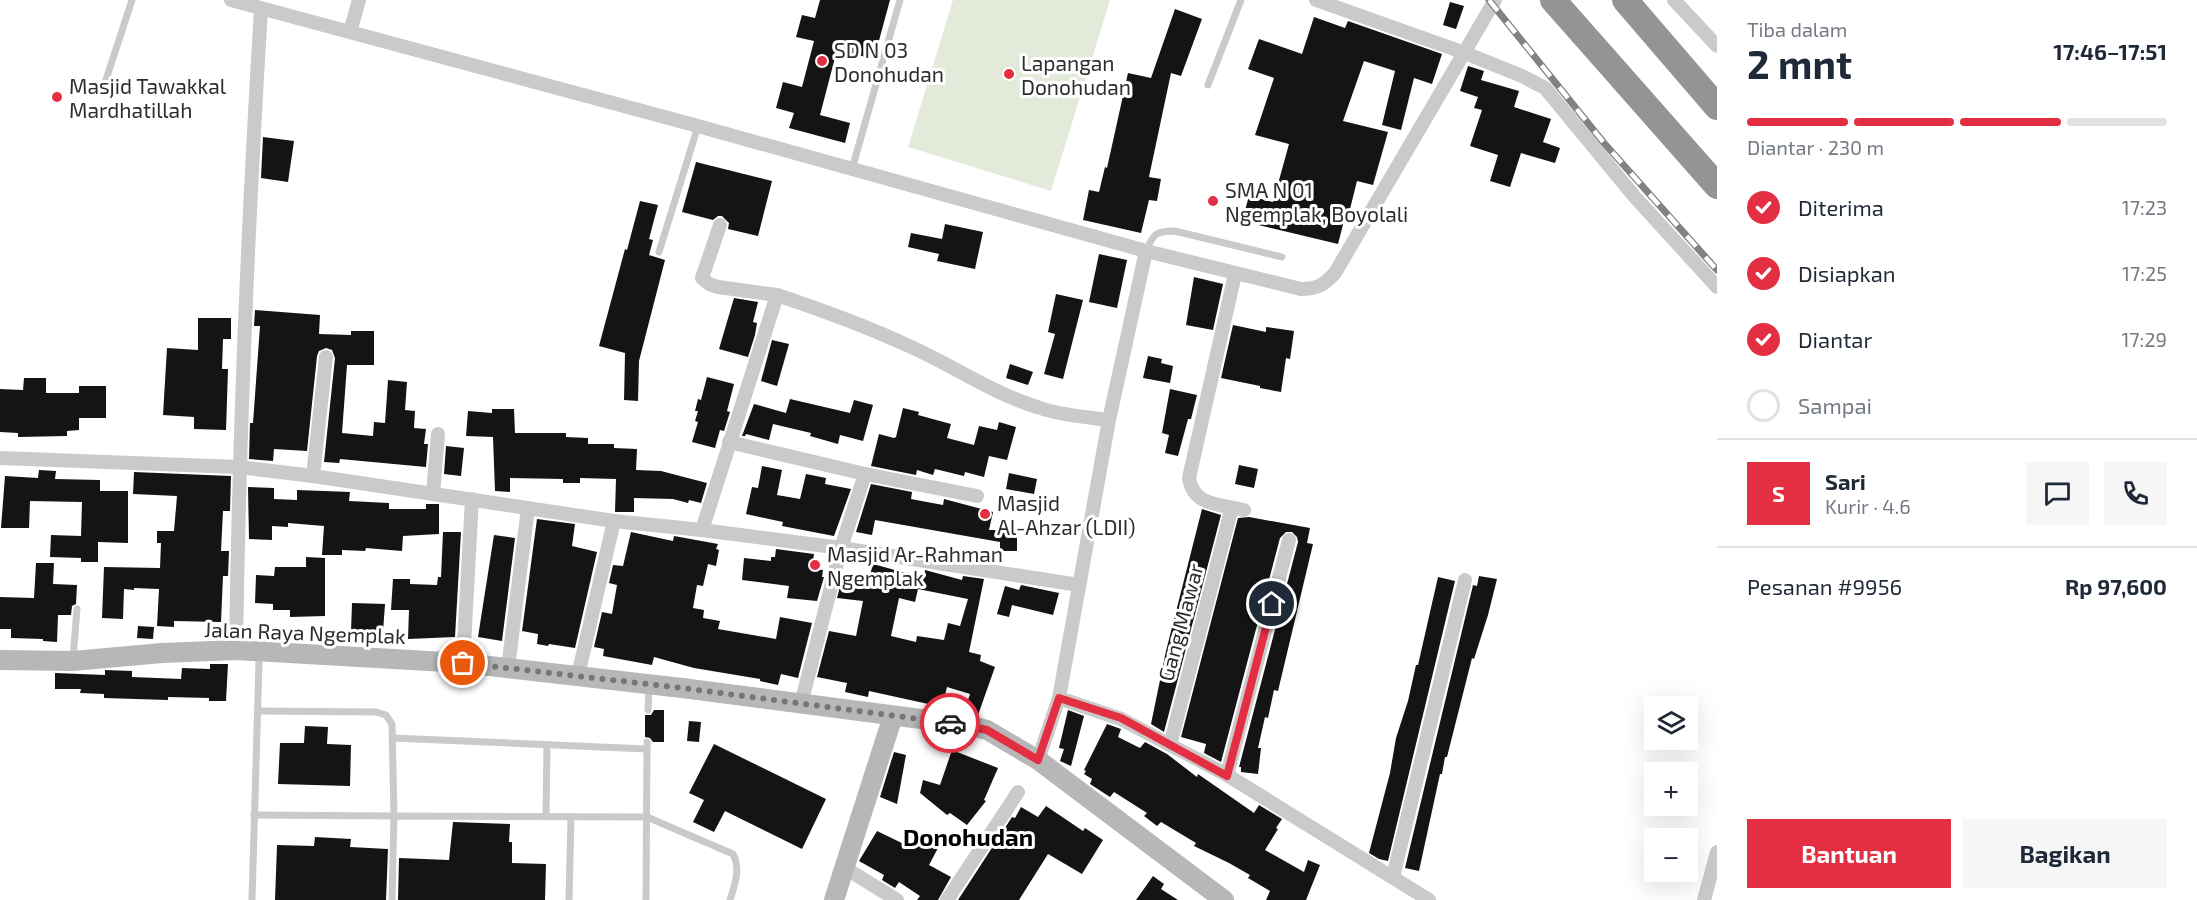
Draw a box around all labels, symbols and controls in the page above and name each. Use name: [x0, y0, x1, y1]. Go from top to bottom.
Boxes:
text: Tiba dalam: [1747, 17, 1847, 41]
place label: SD N 03 Donohudan: [834, 37, 944, 86]
text: 17:46–17:51: [2053, 38, 2167, 64]
text: 2 mnt: [1747, 40, 1852, 87]
place label: Lapangan Donohudan: [1021, 50, 1131, 99]
marker: SD N 03 Donohudan: [815, 54, 829, 68]
marker: Lapangan Donohudan: [1002, 67, 1016, 81]
place label: Masjid Tawakkal Mardhatillah: [69, 73, 227, 122]
marker: Masjid Tawakkal Mardhatillah: [50, 90, 64, 104]
text: Diantar · 230 m: [1747, 135, 1884, 159]
place label: SMA N 01 Ngemplak, Boyolali: [1225, 177, 1408, 226]
icon: check: [1747, 191, 1780, 224]
marker: SMA N 01 Ngemplak, Boyolali: [1206, 194, 1220, 208]
text: Diterima: [1798, 194, 1884, 220]
text: 17:23: [2122, 195, 2167, 219]
icon: check: [1747, 257, 1780, 290]
text: Disiapkan: [1798, 260, 1896, 286]
text: 17:25: [2122, 261, 2167, 285]
icon: check: [1747, 323, 1780, 356]
text: Diantar: [1798, 326, 1872, 352]
text: 17:29: [2121, 327, 2167, 351]
text: Sampai: [1798, 392, 1872, 418]
button: chat: [2026, 462, 2089, 525]
button: phone: [2104, 462, 2167, 525]
text: Sari: [1825, 468, 1866, 494]
text: S: [1772, 480, 1785, 506]
place label: Masjid Al-Ahzar (LDII): [997, 490, 1135, 539]
text: Kurir · 4.6: [1825, 494, 1911, 518]
marker: Masjid Al-Ahzar (LDII): [978, 507, 992, 521]
place label: Masjid Ar-Rahman Ngemplak: [827, 541, 1003, 590]
marker: Masjid Ar-Rahman Ngemplak: [808, 558, 822, 572]
street label: Gang Mawar: [1152, 560, 1208, 683]
text: Pesanan #9956: [1747, 573, 1902, 599]
text: Rp 97,600: [2065, 573, 2167, 599]
pin: [1246, 578, 1297, 629]
icon: home: [1255, 587, 1288, 620]
street label: Jalan Raya Ngemplak: [204, 616, 407, 648]
pin: [437, 637, 488, 688]
icon: bag: [446, 646, 479, 679]
courier: [920, 693, 980, 753]
map controls: [1644, 696, 1698, 882]
button: layers: [1644, 696, 1698, 750]
icon: car: [934, 707, 967, 740]
button: +: [1644, 762, 1698, 816]
button: Bantuan: [1747, 819, 1951, 888]
button: Bagikan: [1963, 819, 2167, 888]
district label: Donohudan: [903, 822, 1033, 851]
button: −: [1644, 828, 1698, 882]

